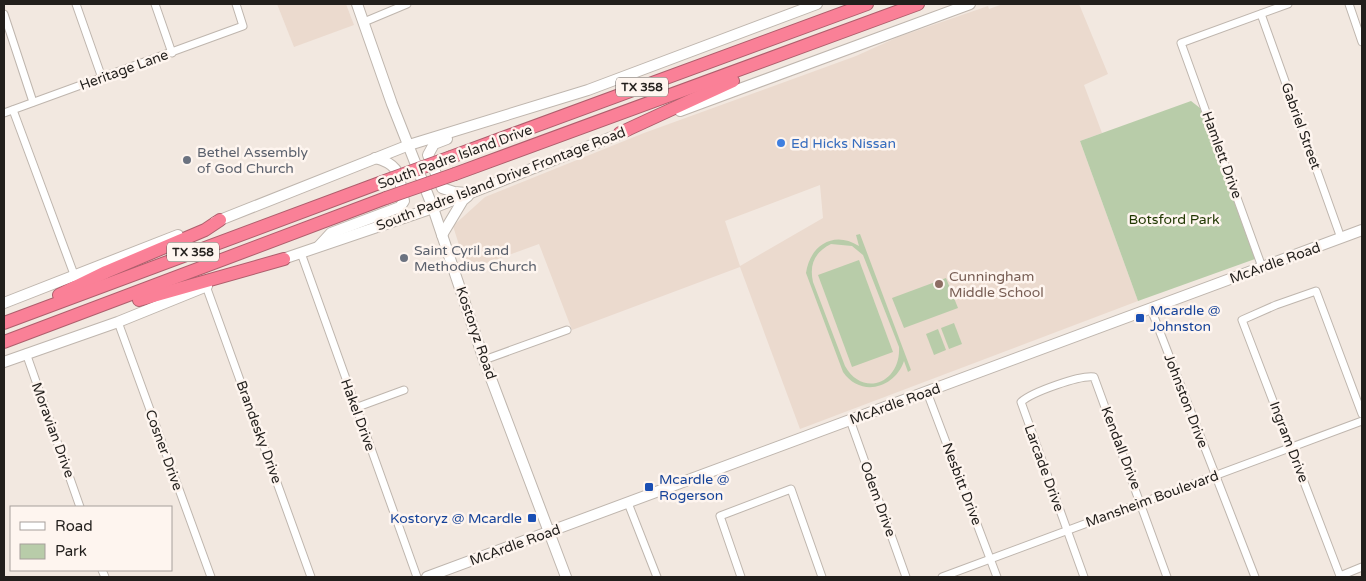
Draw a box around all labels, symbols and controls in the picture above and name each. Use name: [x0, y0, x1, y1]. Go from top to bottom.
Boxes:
street label: Heritage Lane: [77, 46, 171, 94]
road number: TX 358: [616, 77, 668, 96]
street label: Gabriel Street: [1277, 80, 1325, 172]
street label: Hamlett Drive: [1198, 109, 1246, 201]
street label: South Padre Island Drive: [375, 121, 535, 193]
street label: South Padre Island Drive Frontage Road: [374, 123, 628, 235]
place label: Ed Hicks Nissan: [791, 135, 896, 152]
marker: Ed Hicks Nissan: [775, 137, 787, 149]
place label: Bethel Assembly of God Church: [197, 144, 308, 177]
marker: Bethel Assembly of God Church: [181, 154, 193, 166]
park label: Botsford Park: [1128, 211, 1220, 228]
street label: McArdle Road: [1227, 239, 1323, 287]
road number: TX 358: [167, 242, 219, 262]
place label: Saint Cyril and Methodius Church: [414, 242, 537, 275]
marker: Saint Cyril and Methodius Church: [398, 252, 410, 264]
place label: Cunningham Middle School: [949, 268, 1044, 301]
marker: Cunningham Middle School: [933, 278, 945, 290]
street label: Kostoryz Road: [452, 284, 500, 382]
place label: Mcardle @ Johnston: [1150, 302, 1220, 335]
marker: Mcardle @ Johnston: [1134, 312, 1146, 324]
street label: Johnston Drive: [1160, 352, 1212, 450]
street label: Hakel Drive: [337, 377, 379, 453]
street label: Brandesky Drive: [233, 378, 286, 486]
street label: Moravian Drive: [28, 380, 78, 480]
street label: McArdle Road: [847, 380, 943, 428]
street label: Ingram Drive: [1266, 399, 1312, 485]
street label: Kendall Drive: [1097, 404, 1145, 492]
street label: Cosner Drive: [142, 407, 186, 493]
street label: Larcade Drive: [1020, 422, 1068, 514]
street label: Nesbitt Drive: [939, 440, 986, 528]
street label: Odem Drive: [857, 459, 899, 539]
street label: Mansheim Boulevard: [1083, 467, 1221, 531]
place label: Mcardle @ Rogerson: [659, 471, 729, 504]
marker: Mcardle @ Rogerson: [643, 481, 655, 493]
legend: [10, 506, 172, 571]
place label: Kostoryz @ Mcardle: [390, 510, 522, 527]
marker: Kostoryz @ Mcardle: [526, 512, 538, 524]
text: Road: [55, 517, 93, 535]
street label: McArdle Road: [467, 521, 563, 569]
text: Park: [55, 542, 87, 560]

